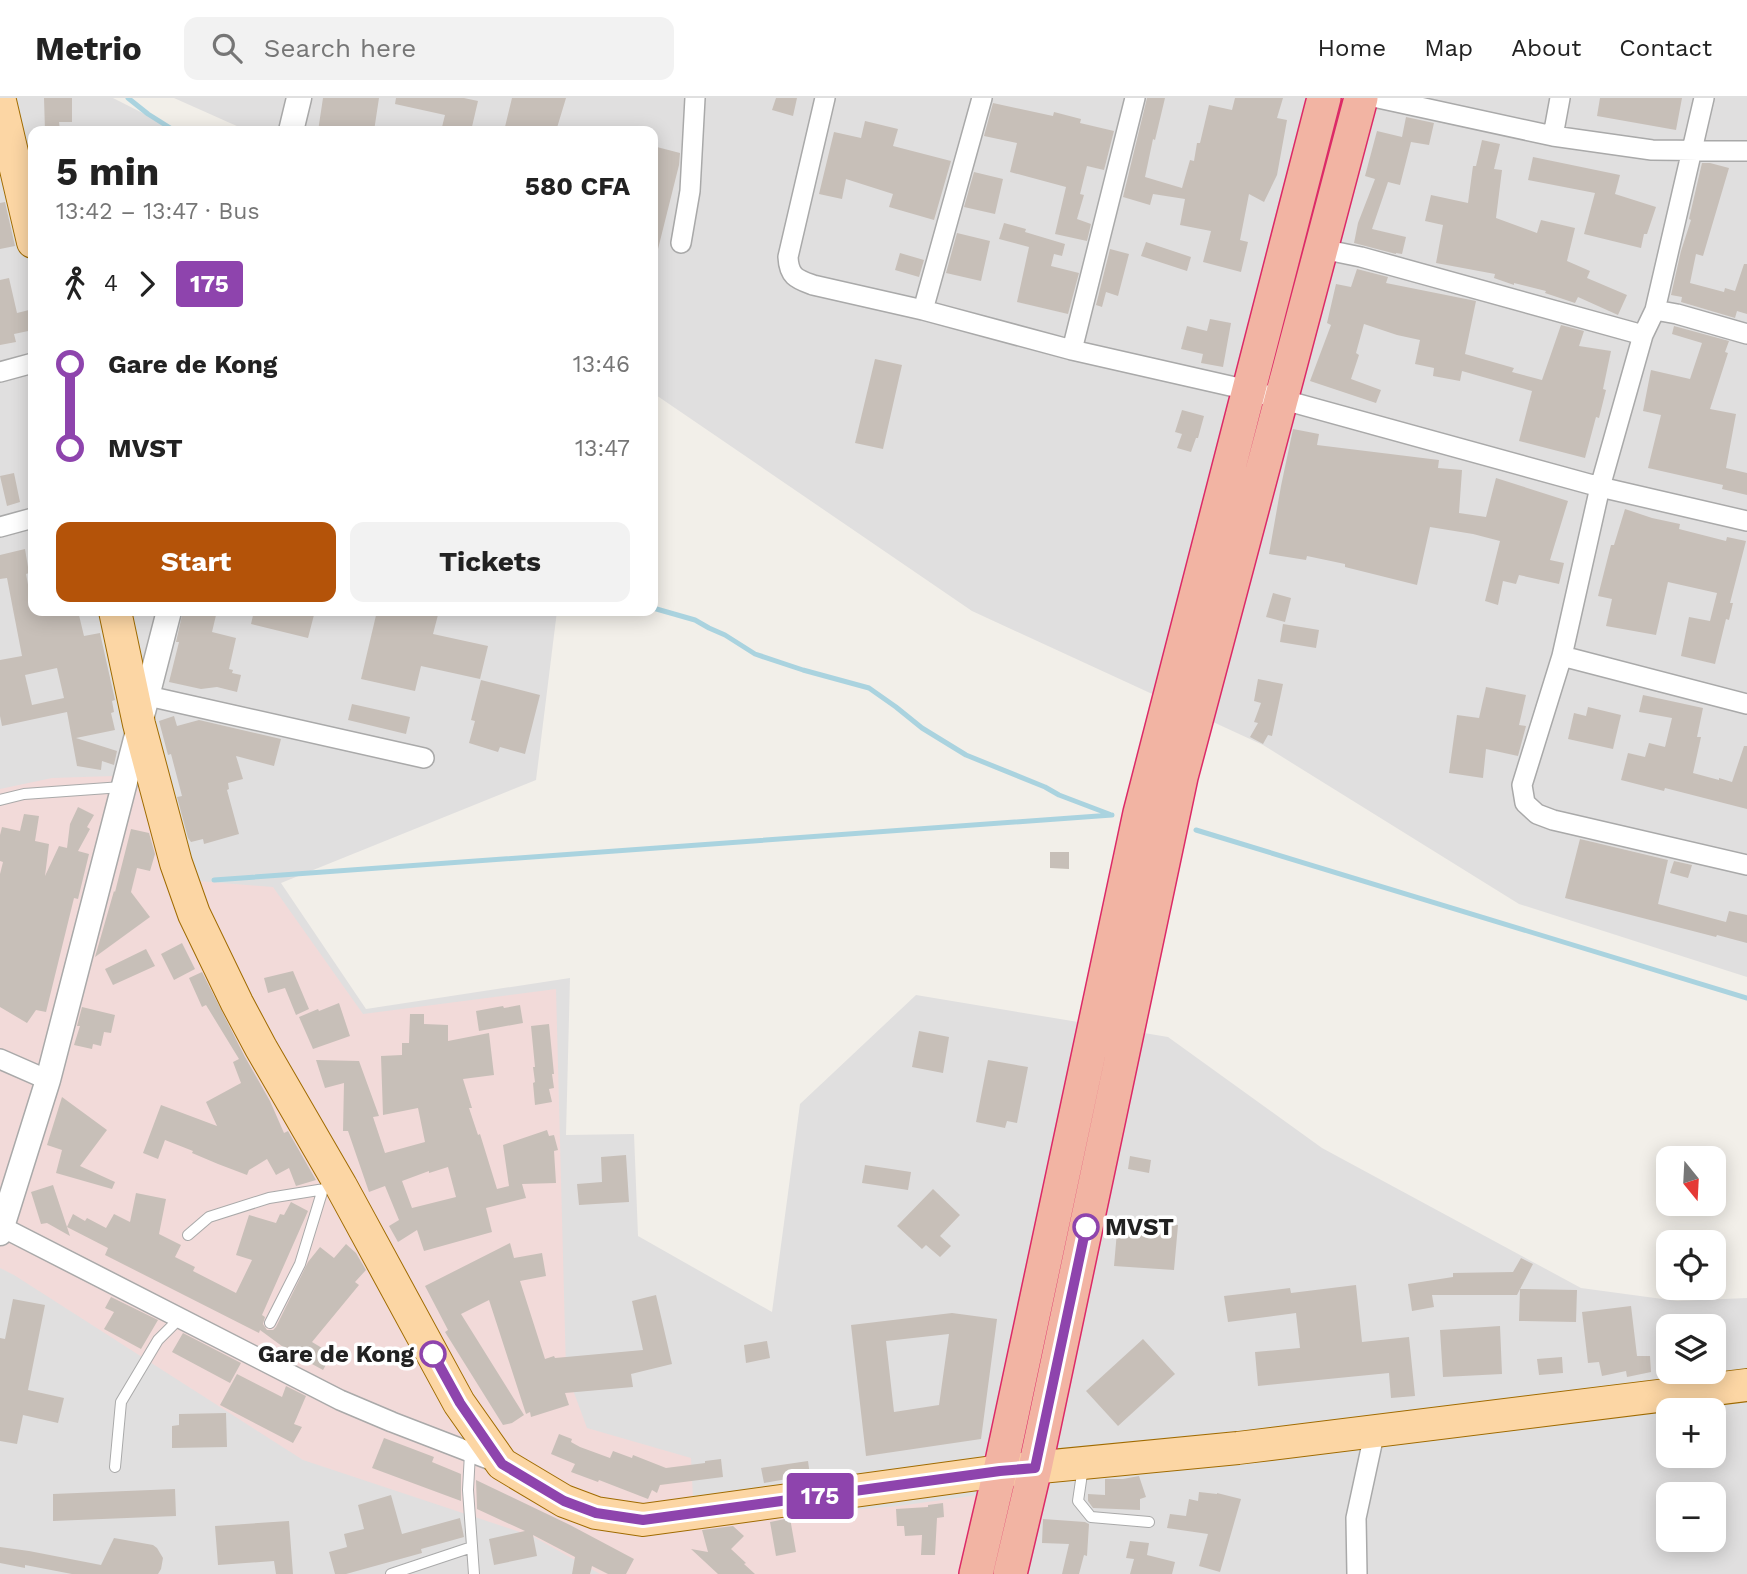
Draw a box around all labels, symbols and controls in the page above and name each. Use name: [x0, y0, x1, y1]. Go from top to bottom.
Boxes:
search box: [184, 17, 674, 80]
text: Metrio: [35, 29, 142, 68]
icon: search: [208, 29, 246, 67]
text: Search here: [264, 33, 416, 63]
text: Home: [1318, 34, 1386, 62]
text: Map: [1424, 34, 1473, 62]
text: About: [1511, 34, 1581, 62]
text: Contact: [1619, 34, 1712, 62]
text: 5 min: [56, 150, 159, 194]
text: 580 CFA: [525, 171, 630, 201]
text: 13:42 – 13:47 · Bus: [56, 198, 260, 225]
icon: walk: [56, 265, 94, 303]
icon: forward: [128, 265, 166, 303]
text: 4: [104, 270, 118, 297]
text: 175: [190, 270, 229, 298]
text: Gare de Kong: [108, 349, 277, 379]
text: 13:46: [573, 351, 630, 378]
text: MVST: [108, 433, 183, 463]
text: 13:47: [575, 435, 630, 462]
button: Start: [56, 522, 336, 602]
button: Tickets: [350, 522, 630, 602]
north arrow: [1656, 1146, 1726, 1216]
map controls: [1656, 1146, 1726, 1552]
place label: MVST: [1105, 1213, 1174, 1241]
marker: MVST: [1073, 1214, 1099, 1240]
button: locate: [1656, 1230, 1726, 1300]
button: layers: [1656, 1314, 1726, 1384]
place label: Gare de Kong: [258, 1340, 415, 1368]
marker: Gare de Kong: [420, 1341, 446, 1367]
button: +: [1656, 1398, 1726, 1468]
line badge: 175: [780, 1473, 860, 1519]
text: 175: [801, 1482, 839, 1510]
button: −: [1656, 1482, 1726, 1552]

